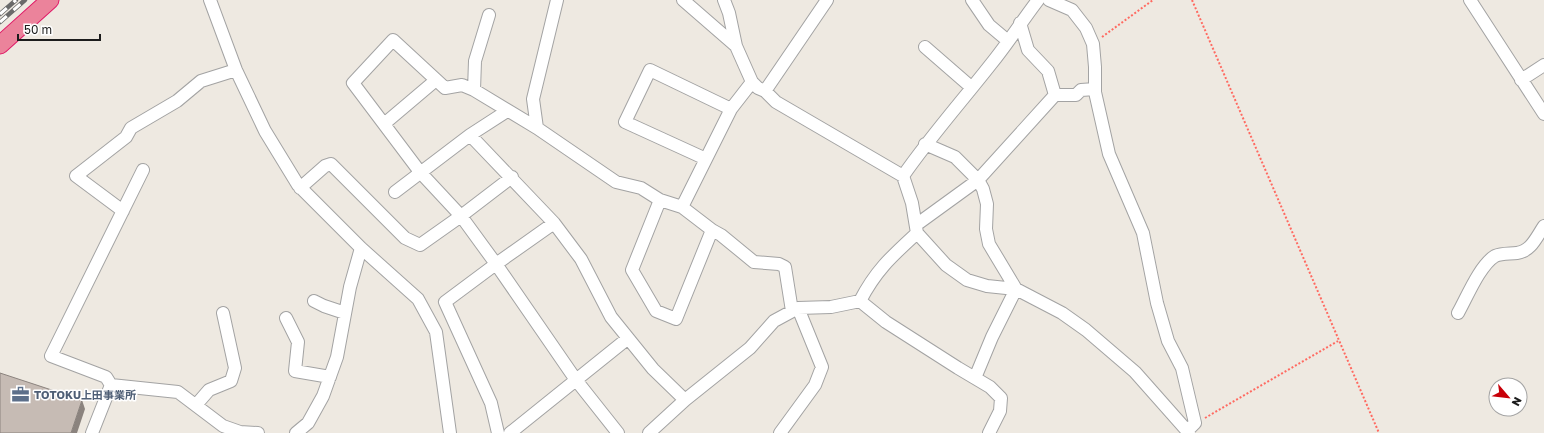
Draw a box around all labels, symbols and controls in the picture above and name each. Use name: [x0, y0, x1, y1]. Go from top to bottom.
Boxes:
scale bar: [18, 16, 100, 42]
text: 50 m: [24, 22, 52, 37]
north arrow: [1488, 377, 1528, 417]
office icon: TOTOKU上田事業所: [11, 385, 31, 405]
place label: TOTOKU上田事業所: [34, 388, 136, 401]
text: N: [1510, 395, 1525, 409]

